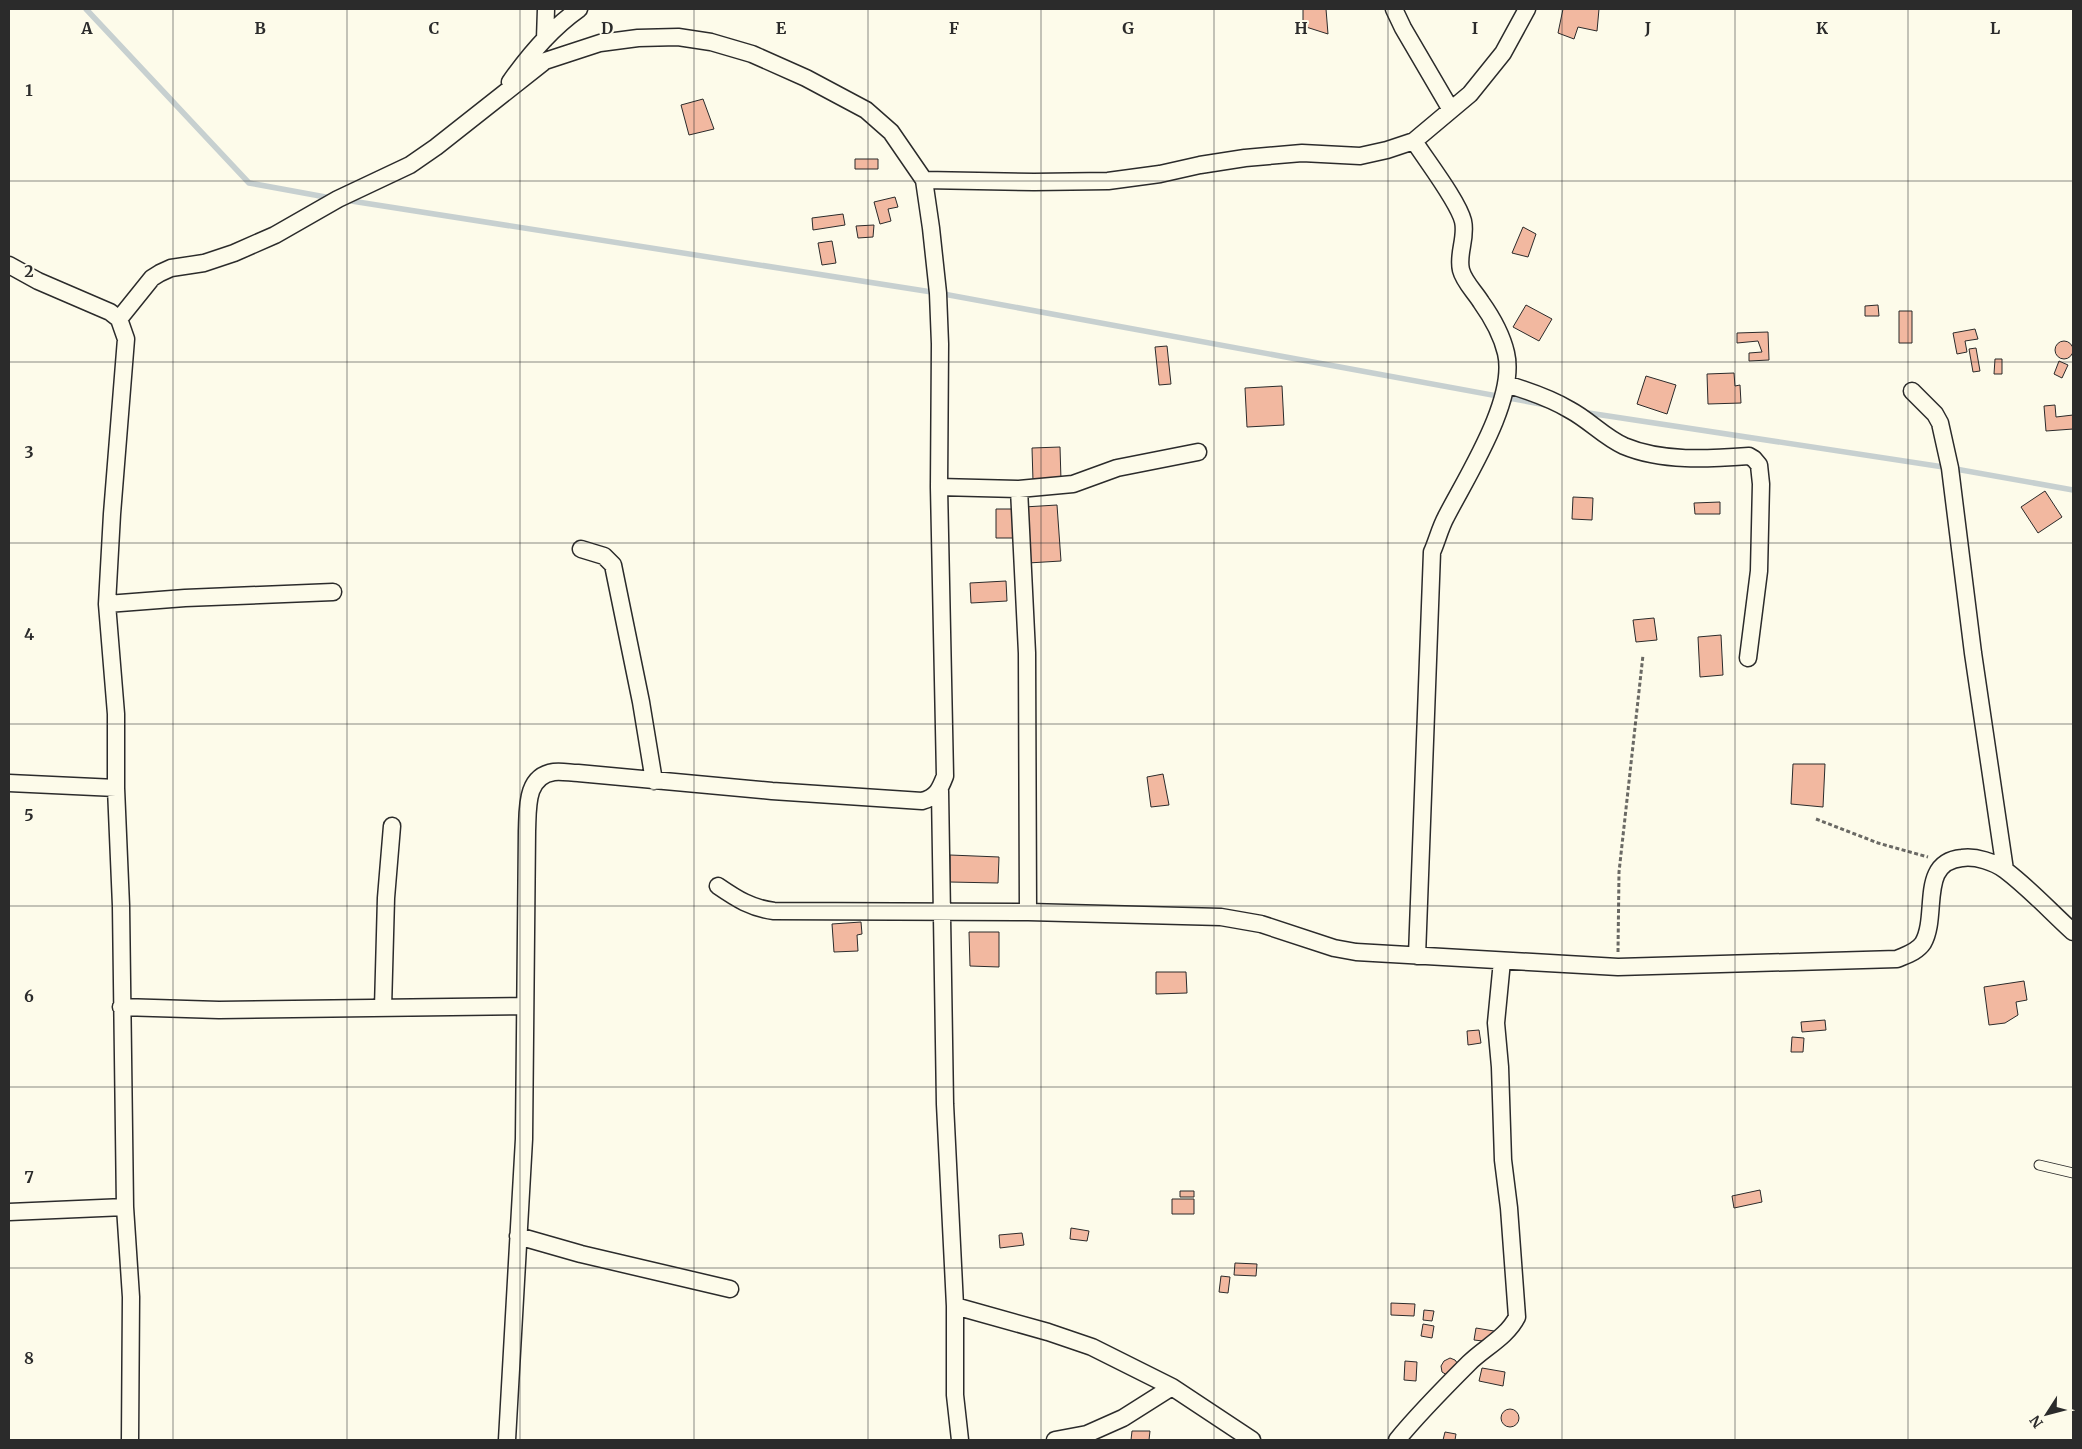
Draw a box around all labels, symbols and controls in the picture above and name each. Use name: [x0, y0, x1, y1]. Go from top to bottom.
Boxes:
text: A: [80, 18, 93, 38]
text: B: [254, 18, 266, 38]
text: C: [429, 18, 439, 38]
text: D: [601, 18, 613, 38]
text: E: [776, 18, 787, 38]
text: F: [949, 18, 959, 38]
text: G: [1122, 18, 1134, 38]
text: H: [1294, 18, 1308, 38]
text: I: [1472, 18, 1478, 38]
text: J: [1644, 18, 1651, 38]
text: K: [1816, 18, 1828, 38]
text: L: [1990, 18, 2000, 38]
text: 1: [25, 80, 33, 100]
text: 2: [24, 261, 34, 281]
text: 3: [24, 442, 34, 462]
text: 4: [24, 624, 34, 644]
text: 5: [24, 805, 34, 825]
text: 6: [24, 986, 34, 1006]
text: 7: [24, 1167, 34, 1187]
text: 8: [24, 1348, 34, 1368]
north arrow: [2022, 1389, 2072, 1439]
text: N: [2026, 1412, 2047, 1431]

